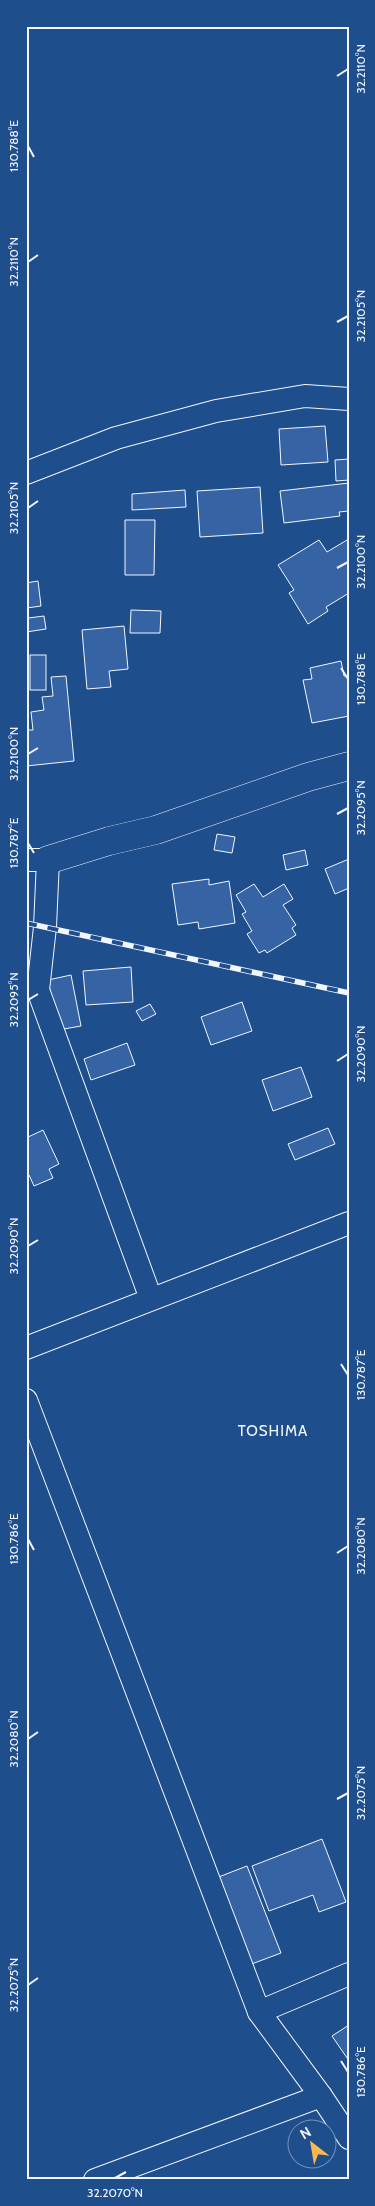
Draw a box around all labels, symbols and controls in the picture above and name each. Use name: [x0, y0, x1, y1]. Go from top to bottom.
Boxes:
text: 32.2110°N: [353, 44, 368, 94]
text: 130.788°E: [6, 120, 21, 172]
text: 32.2110°N: [6, 237, 21, 287]
text: 32.2105°N: [353, 290, 368, 342]
text: 32.2105°N: [6, 482, 21, 534]
text: 32.2100°N: [353, 535, 368, 589]
text: 130.788°E: [353, 653, 368, 705]
text: 32.2100°N: [6, 727, 21, 781]
text: 32.2095°N: [353, 780, 368, 836]
text: 130.787°E: [6, 817, 21, 868]
text: 32.2095°N: [6, 972, 21, 1028]
text: 32.2090°N: [353, 1025, 368, 1083]
text: 32.2090°N: [6, 1217, 21, 1275]
text: 130.787°E: [353, 1349, 368, 1400]
district label: TOSHIMA: [238, 1422, 308, 1440]
text: 130.786°E: [6, 1513, 21, 1565]
text: 32.2080°N: [353, 1517, 368, 1575]
text: 32.2080°N: [6, 1710, 21, 1768]
text: 32.2075°N: [353, 1766, 368, 1820]
text: 32.2075°N: [6, 1958, 21, 2012]
text: 130.786°E: [353, 2046, 368, 2098]
north arrow: [288, 2118, 338, 2168]
text: N: [296, 2123, 314, 2143]
text: 32.2070°N: [87, 2185, 143, 2200]

